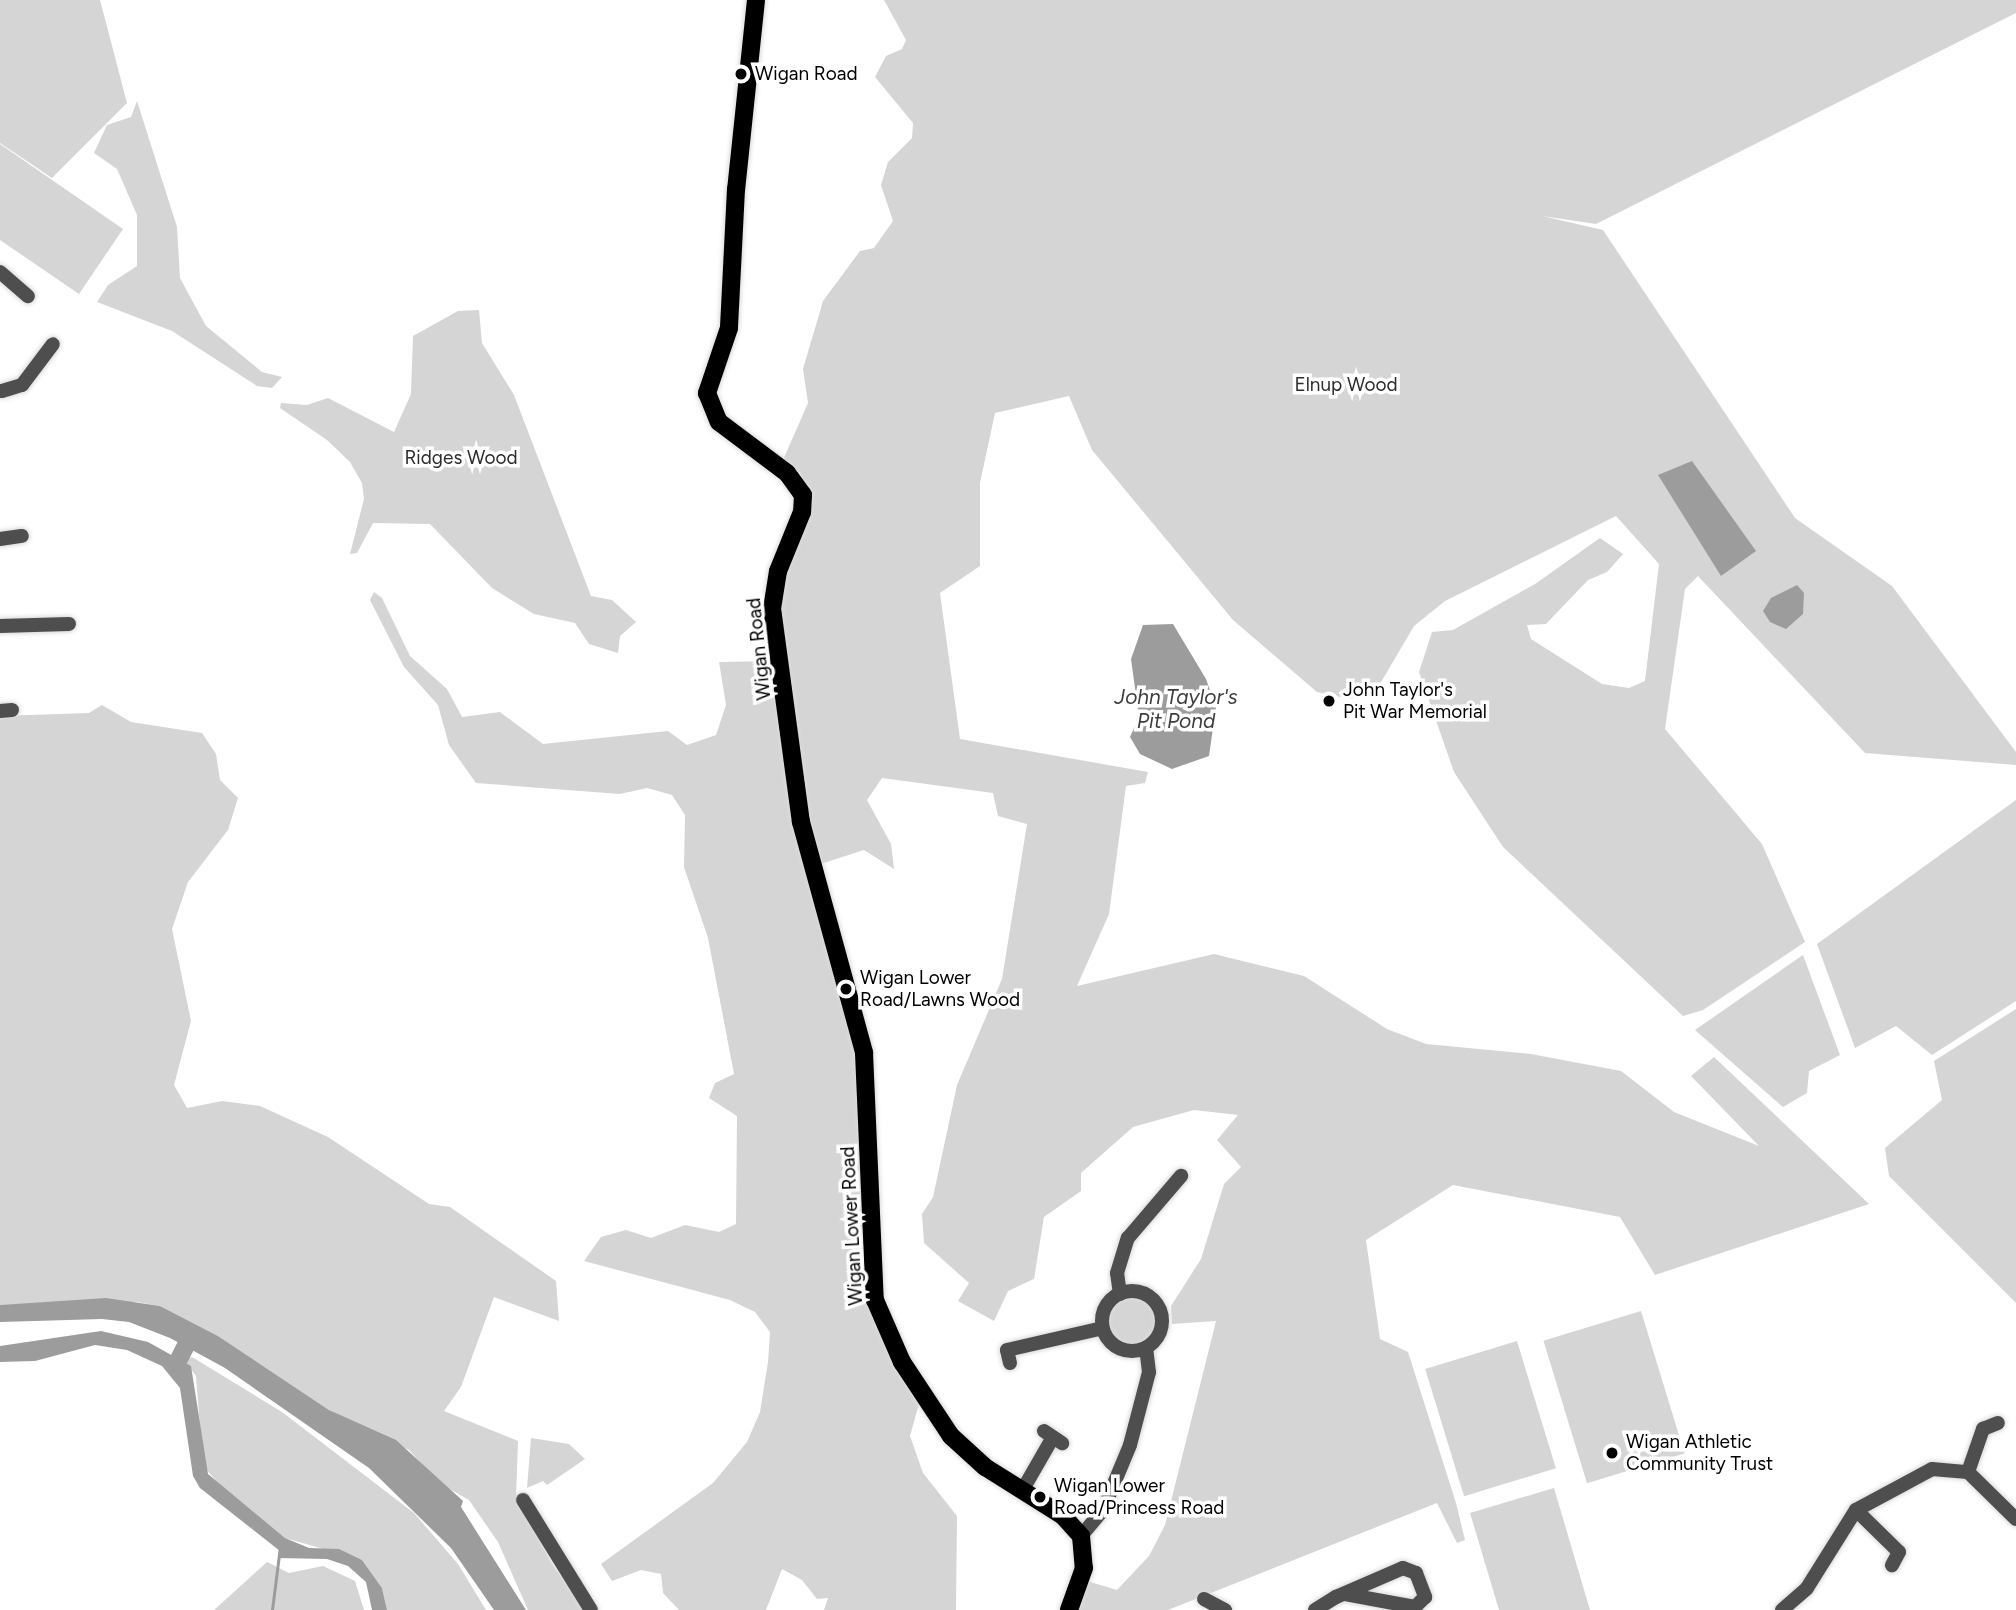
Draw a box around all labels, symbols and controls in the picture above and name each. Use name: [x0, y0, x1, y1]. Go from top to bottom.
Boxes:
place label: Wigan Road: [755, 63, 858, 85]
marker: Wigan Road: [733, 66, 749, 82]
park label: Elnup Wood: [1294, 374, 1398, 396]
park label: Ridges Wood: [404, 447, 518, 469]
street label: Wigan Road: [742, 597, 776, 701]
place label: John Taylor's Pit War Memorial: [1343, 679, 1487, 723]
water label: John Taylor's Pit Pond: [1114, 684, 1238, 734]
marker: John Taylor's Pit War Memorial: [1321, 693, 1337, 709]
place label: Wigan Lower Road/Lawns Wood: [860, 967, 1020, 1011]
marker: Wigan Lower Road/Lawns Wood: [838, 981, 854, 997]
street label: Wigan Lower Road: [836, 1146, 868, 1306]
place label: Wigan Athletic Community Trust: [1626, 1431, 1773, 1475]
marker: Wigan Athletic Community Trust: [1604, 1445, 1620, 1461]
place label: Wigan Lower Road/Princess Road: [1054, 1475, 1224, 1519]
marker: Wigan Lower Road/Princess Road: [1032, 1489, 1048, 1505]

